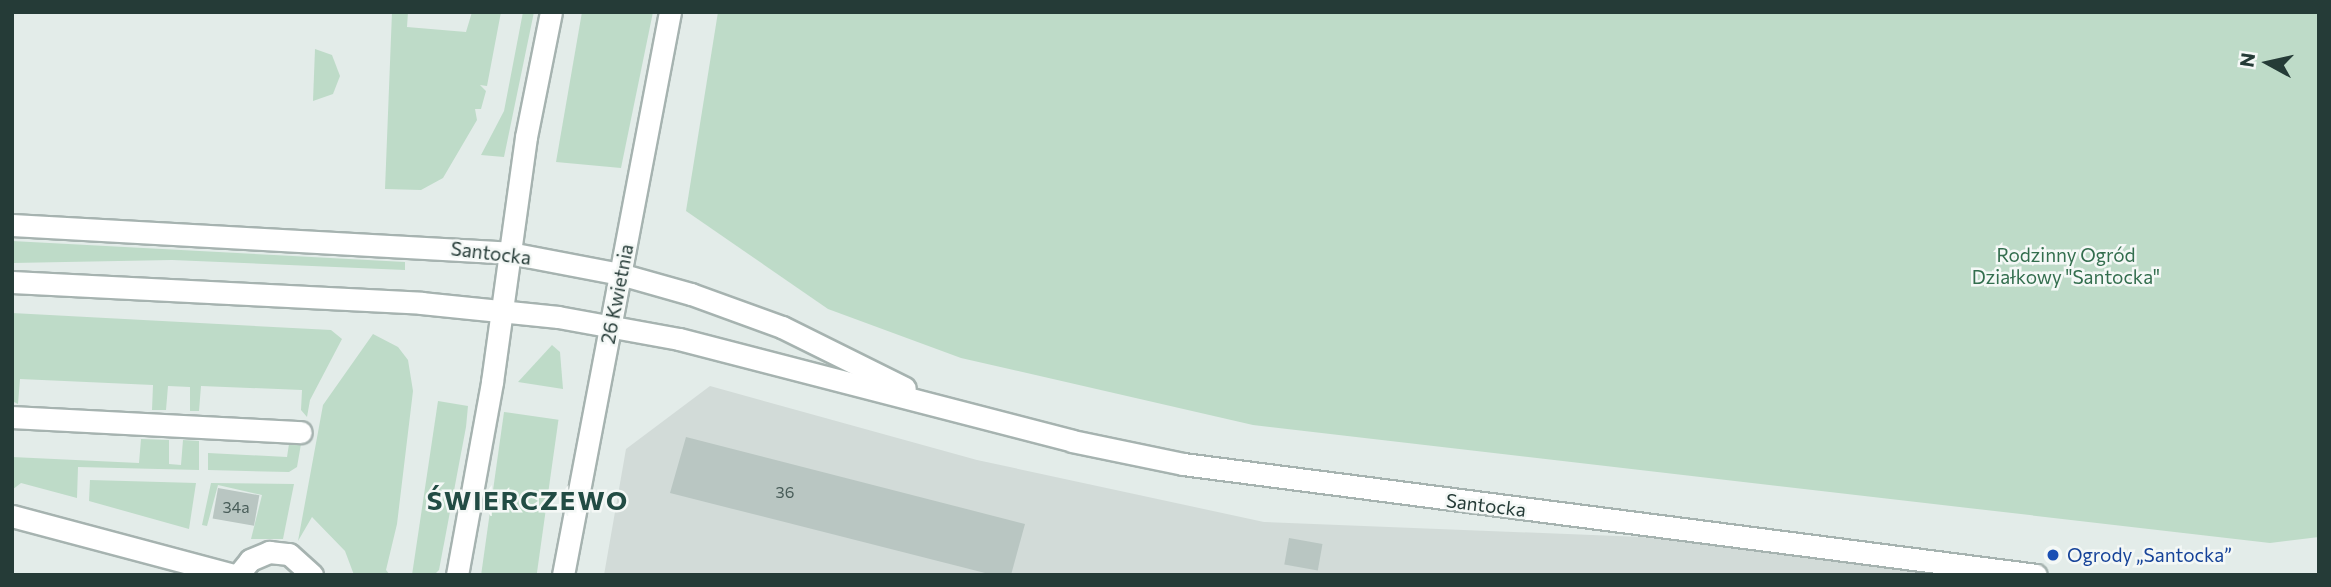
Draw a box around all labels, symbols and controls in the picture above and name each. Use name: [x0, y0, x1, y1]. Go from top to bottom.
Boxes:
north arrow: [2233, 28, 2303, 98]
text: N: [2234, 51, 2259, 69]
street label: Santocka: [450, 237, 532, 269]
street label: 26 Kwietnia: [596, 242, 638, 346]
park label: Rodzinny Ogród Działkowy "Santocka": [1972, 244, 2160, 288]
house number: 36: [776, 482, 794, 502]
district label: ŚWIERCZEWO: [428, 484, 628, 516]
street label: Santocka: [1445, 489, 1527, 521]
house number: 34a: [222, 497, 250, 517]
place label: Ogrody „Santocka”: [2067, 544, 2232, 566]
marker: Ogrody „Santocka”: [2045, 547, 2061, 563]

